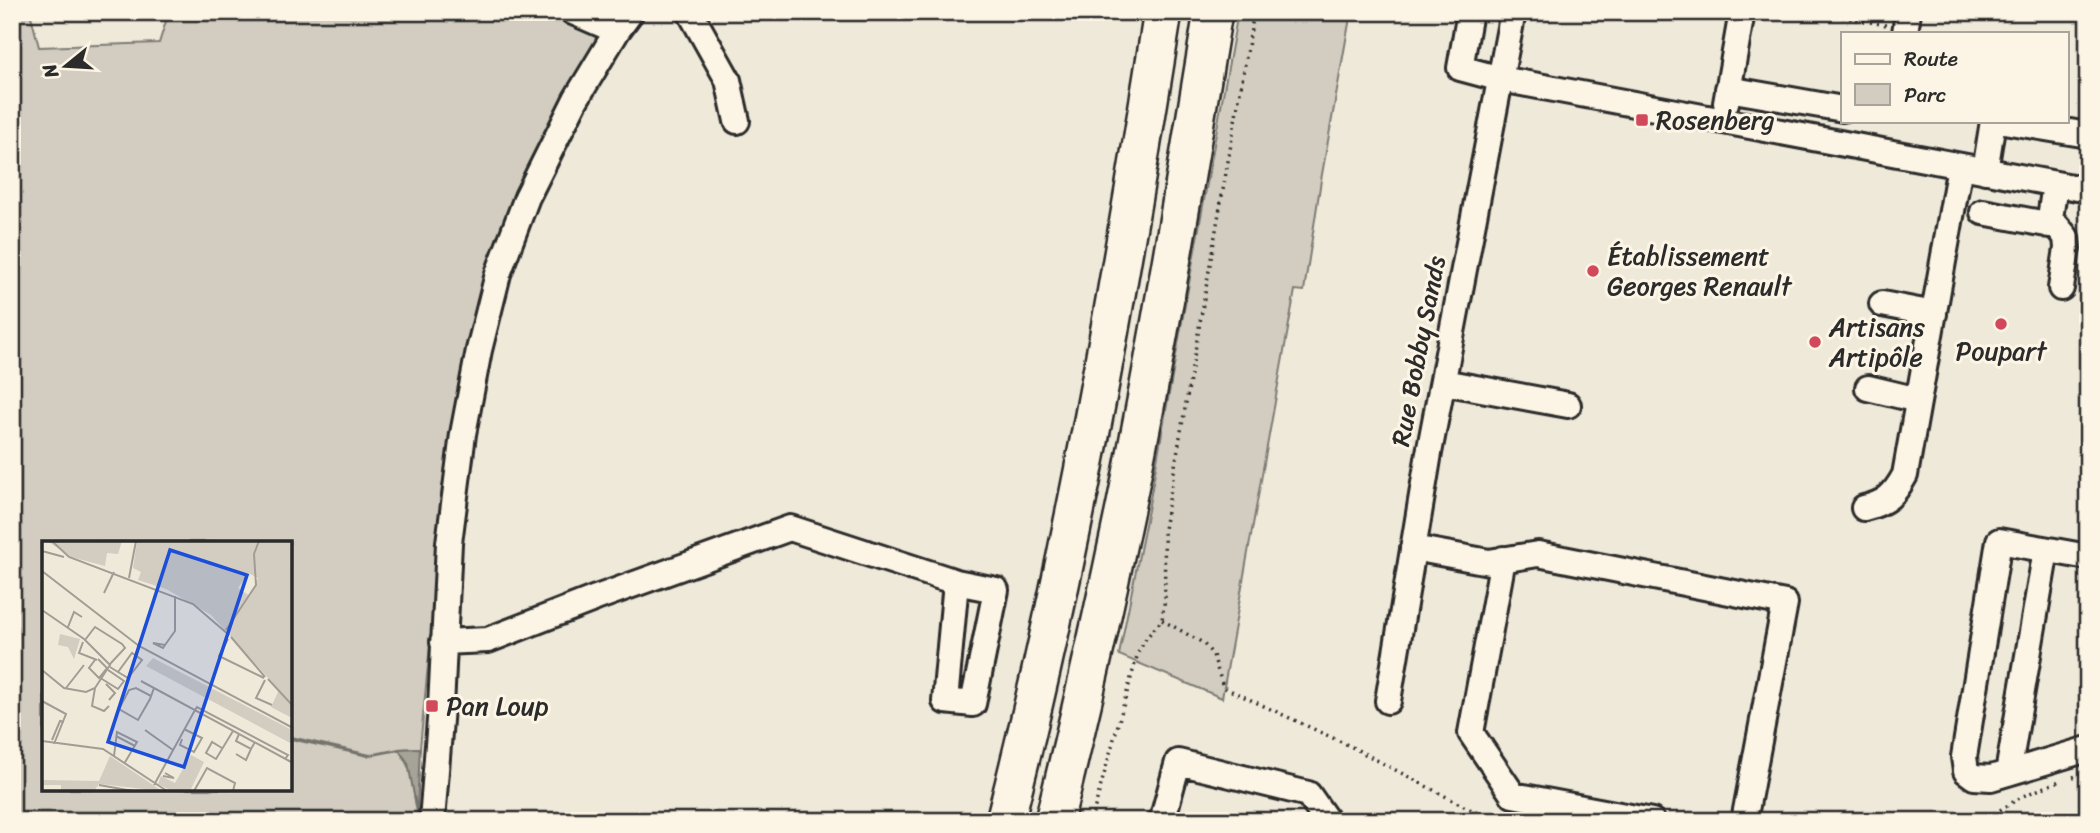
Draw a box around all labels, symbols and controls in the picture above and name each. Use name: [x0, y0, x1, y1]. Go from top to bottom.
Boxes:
north arrow: [32, 32, 102, 102]
legend: [1841, 32, 2068, 122]
text: Route: [1904, 40, 1958, 78]
text: N: [32, 59, 68, 83]
text: Parc: [1904, 76, 1946, 114]
place label: Rosenberg: [1656, 97, 1775, 143]
marker: Rosenberg: [1634, 112, 1650, 128]
place label: Établissement Georges Renault: [1607, 233, 1793, 309]
street label: Rue Bobby Sands: [1377, 252, 1459, 450]
marker: Établissement Georges Renault: [1585, 263, 1601, 279]
place label: Artisans Artipôle: [1828, 304, 1925, 380]
marker: Poupart: [1993, 316, 2009, 332]
place label: Poupart: [1956, 328, 2048, 374]
marker: Artisans Artipôle: [1807, 334, 1823, 350]
inset map: [42, 541, 292, 791]
place label: Pan Loup: [446, 683, 549, 729]
marker: Pan Loup: [424, 698, 440, 714]

